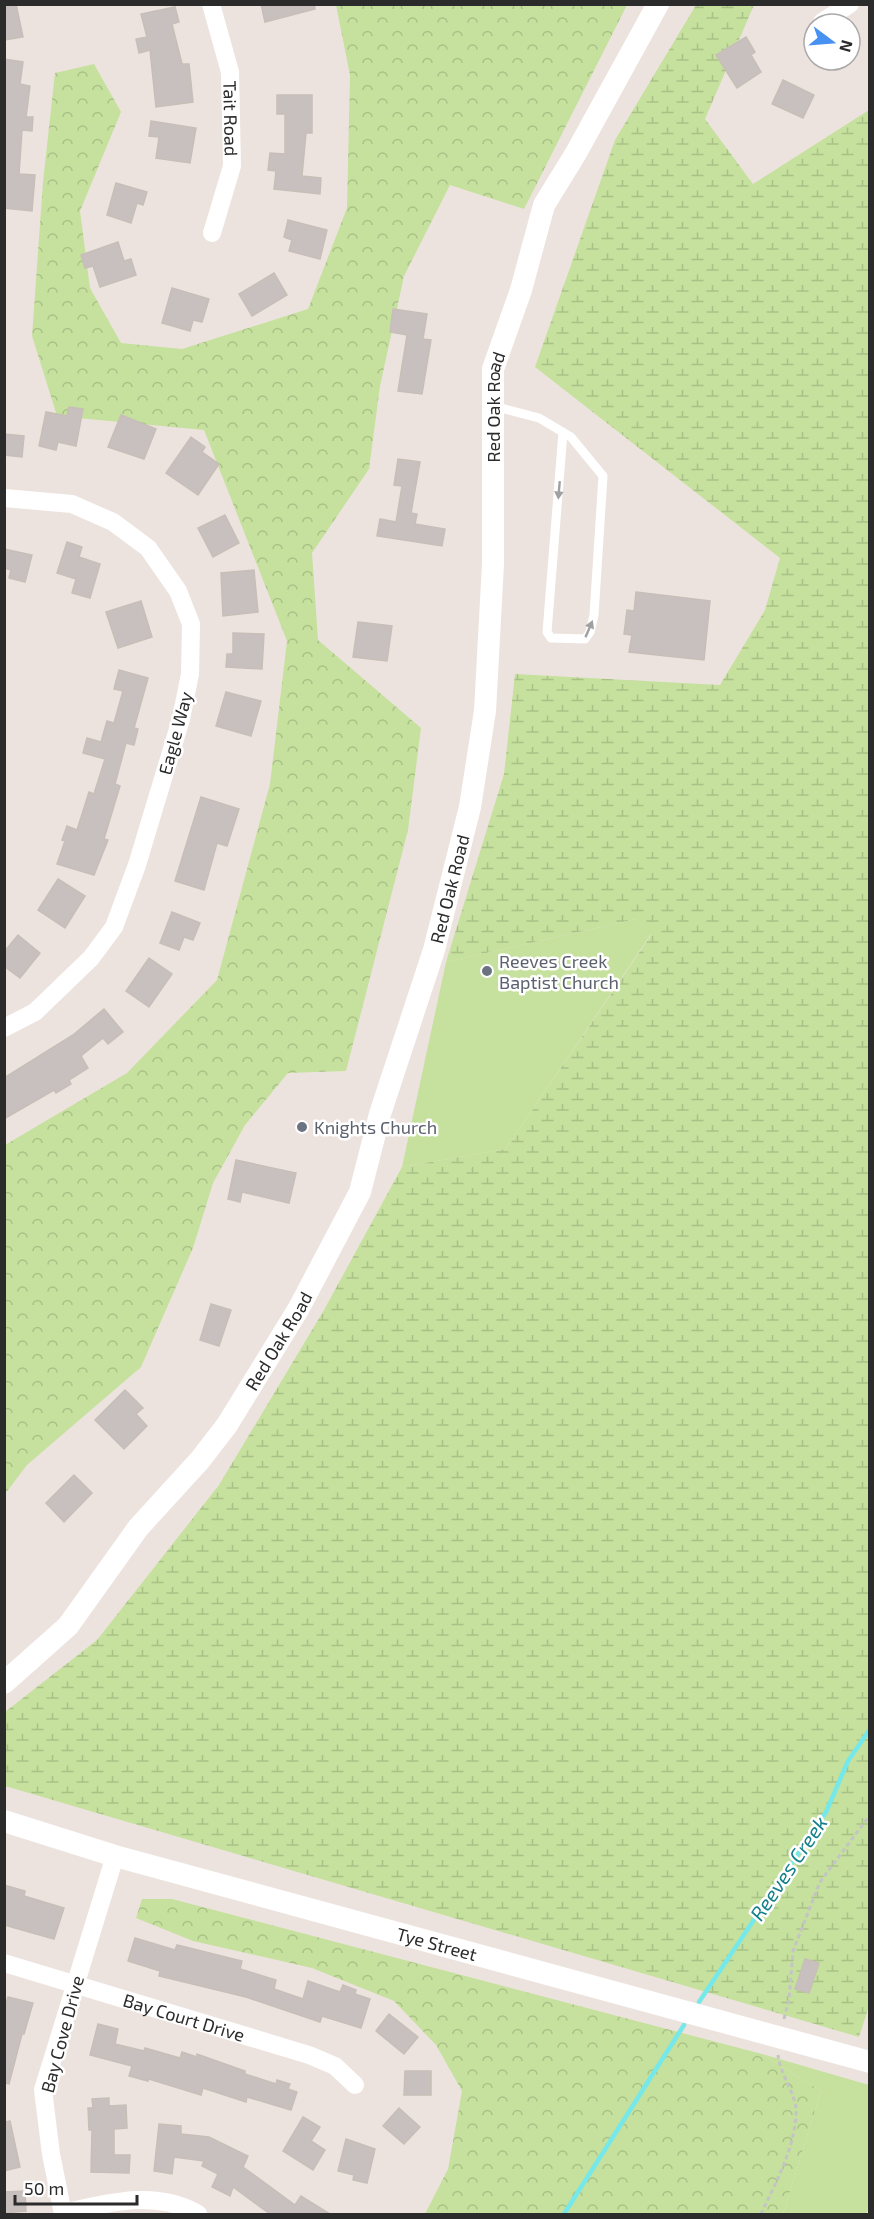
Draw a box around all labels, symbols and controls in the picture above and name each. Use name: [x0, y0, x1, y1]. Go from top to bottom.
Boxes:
north arrow: [802, 12, 862, 72]
text: N: [836, 38, 858, 54]
street label: Tait Road: [219, 80, 243, 156]
street label: Red Oak Road: [482, 348, 509, 463]
one-way arrow: [554, 481, 564, 500]
one-way arrow: [584, 619, 594, 637]
street label: Eagle Way: [153, 689, 197, 777]
street label: Red Oak Road: [425, 832, 474, 946]
place label: Reeves Creek Baptist Church: [499, 950, 619, 993]
marker: Reeves Creek Baptist Church: [480, 964, 494, 978]
place label: Knights Church: [314, 1116, 437, 1138]
marker: Knights Church: [295, 1120, 309, 1134]
street label: Red Oak Road: [240, 1288, 317, 1394]
water label: Reeves Creek: [744, 1811, 832, 1925]
street label: Tye Street: [394, 1922, 480, 1965]
street label: Bay Cove Drive: [36, 1973, 88, 2095]
street label: Bay Court Drive: [121, 1989, 247, 2046]
scale bar: [15, 2168, 136, 2206]
text: 50 m: [24, 2177, 64, 2199]

